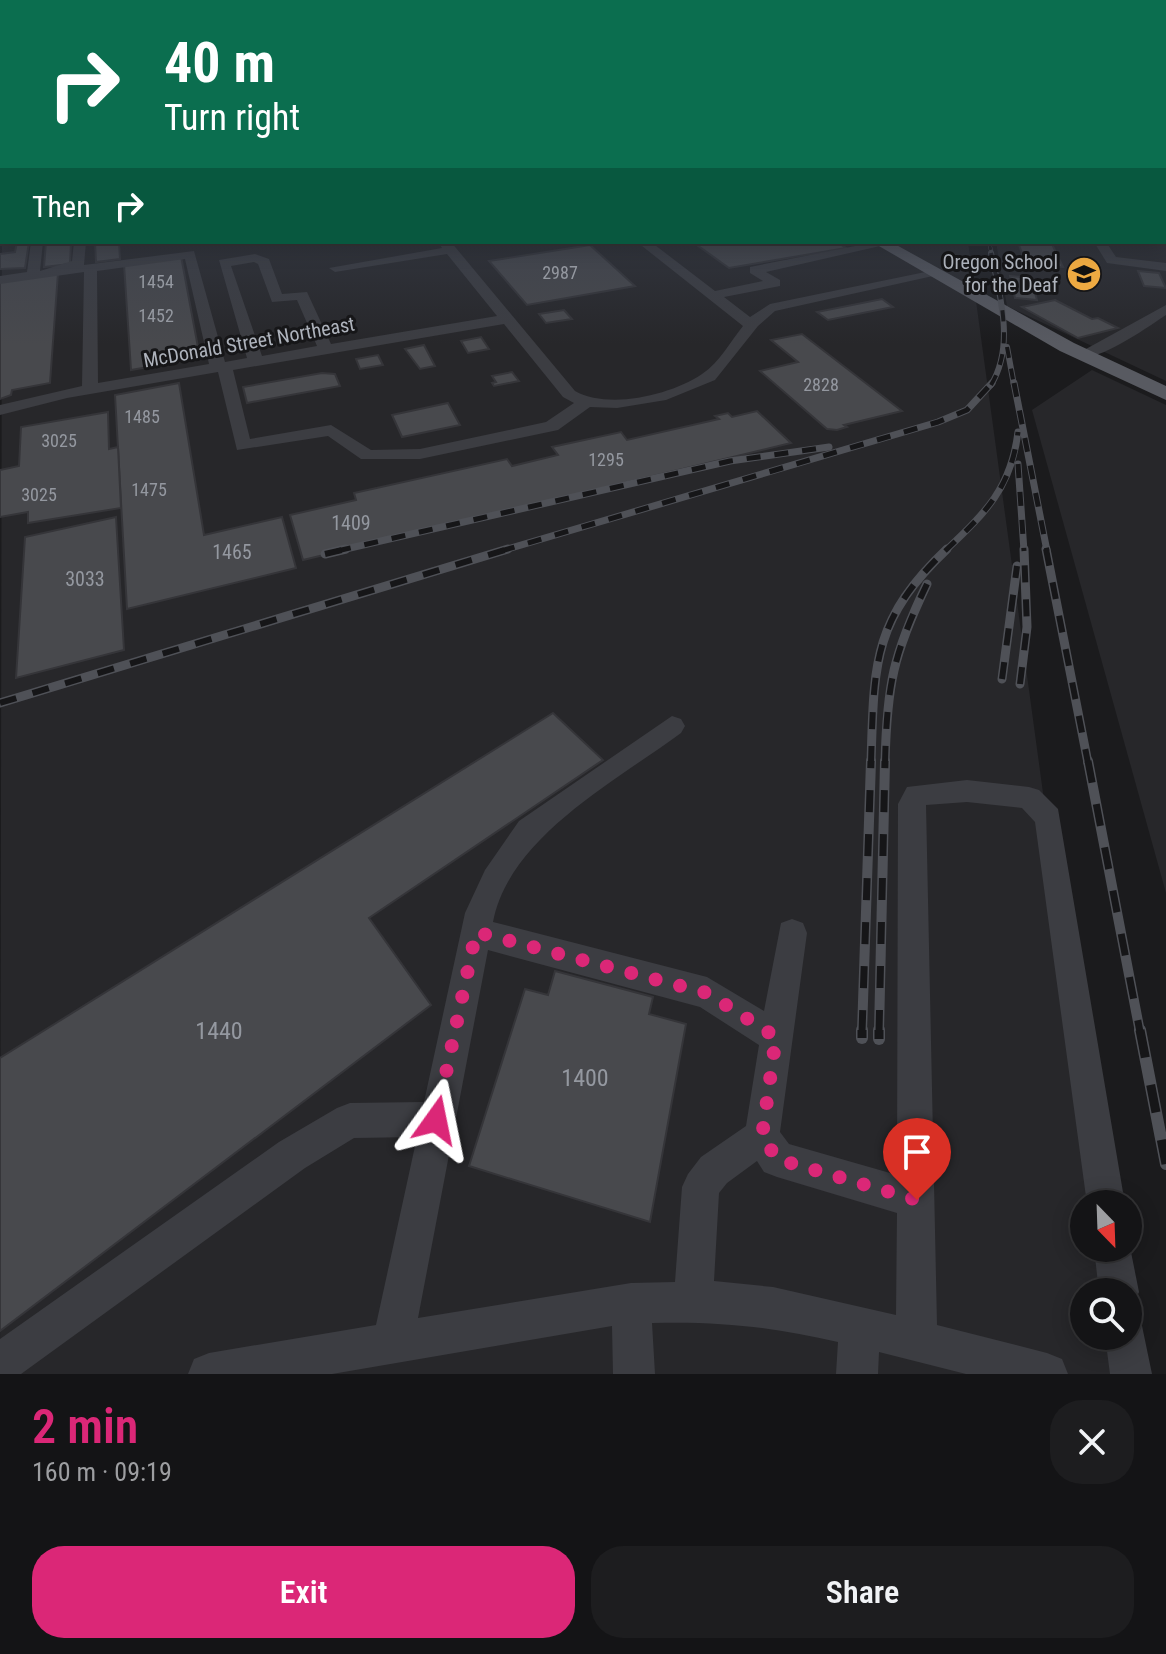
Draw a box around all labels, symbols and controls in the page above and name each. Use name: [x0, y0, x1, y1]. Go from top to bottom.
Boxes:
text: 40 m: [164, 30, 275, 96]
icon: right: [32, 32, 136, 136]
text: Turn right: [164, 97, 300, 139]
icon: right: [107, 184, 151, 228]
text: Then: [32, 189, 91, 224]
place label: Oregon School for the Deaf: [943, 250, 1059, 297]
school or university icon: Oregon School for the Deaf: [1065, 255, 1103, 293]
house number: 2987: [542, 262, 578, 283]
house number: 1454: [138, 271, 174, 292]
house number: 1452: [138, 305, 174, 326]
street label: McDonald Street Northeast: [141, 312, 357, 372]
house number: 2828: [803, 374, 839, 395]
house number: 1485: [124, 406, 160, 427]
house number: 3025: [41, 430, 77, 451]
house number: 1295: [588, 449, 624, 470]
house number: 1475: [131, 479, 167, 500]
house number: 3025: [21, 484, 57, 505]
house number: 1409: [331, 511, 371, 535]
house number: 1465: [212, 540, 252, 564]
house number: 3033: [65, 567, 105, 591]
house number: 1440: [195, 1017, 243, 1045]
house number: 1400: [561, 1064, 609, 1092]
position arrow: [394, 1078, 478, 1162]
pin: [883, 1118, 951, 1200]
icon: arrive: [895, 1130, 939, 1174]
north arrow: [1070, 1190, 1142, 1262]
map controls: [1070, 1190, 1142, 1350]
button: search: [1070, 1278, 1142, 1350]
text: 2 min: [32, 1398, 138, 1455]
button: close: [1050, 1400, 1134, 1484]
text: 160 m · 09:19: [32, 1457, 172, 1487]
button: Exit: [32, 1546, 575, 1638]
button: Share: [591, 1546, 1134, 1638]

